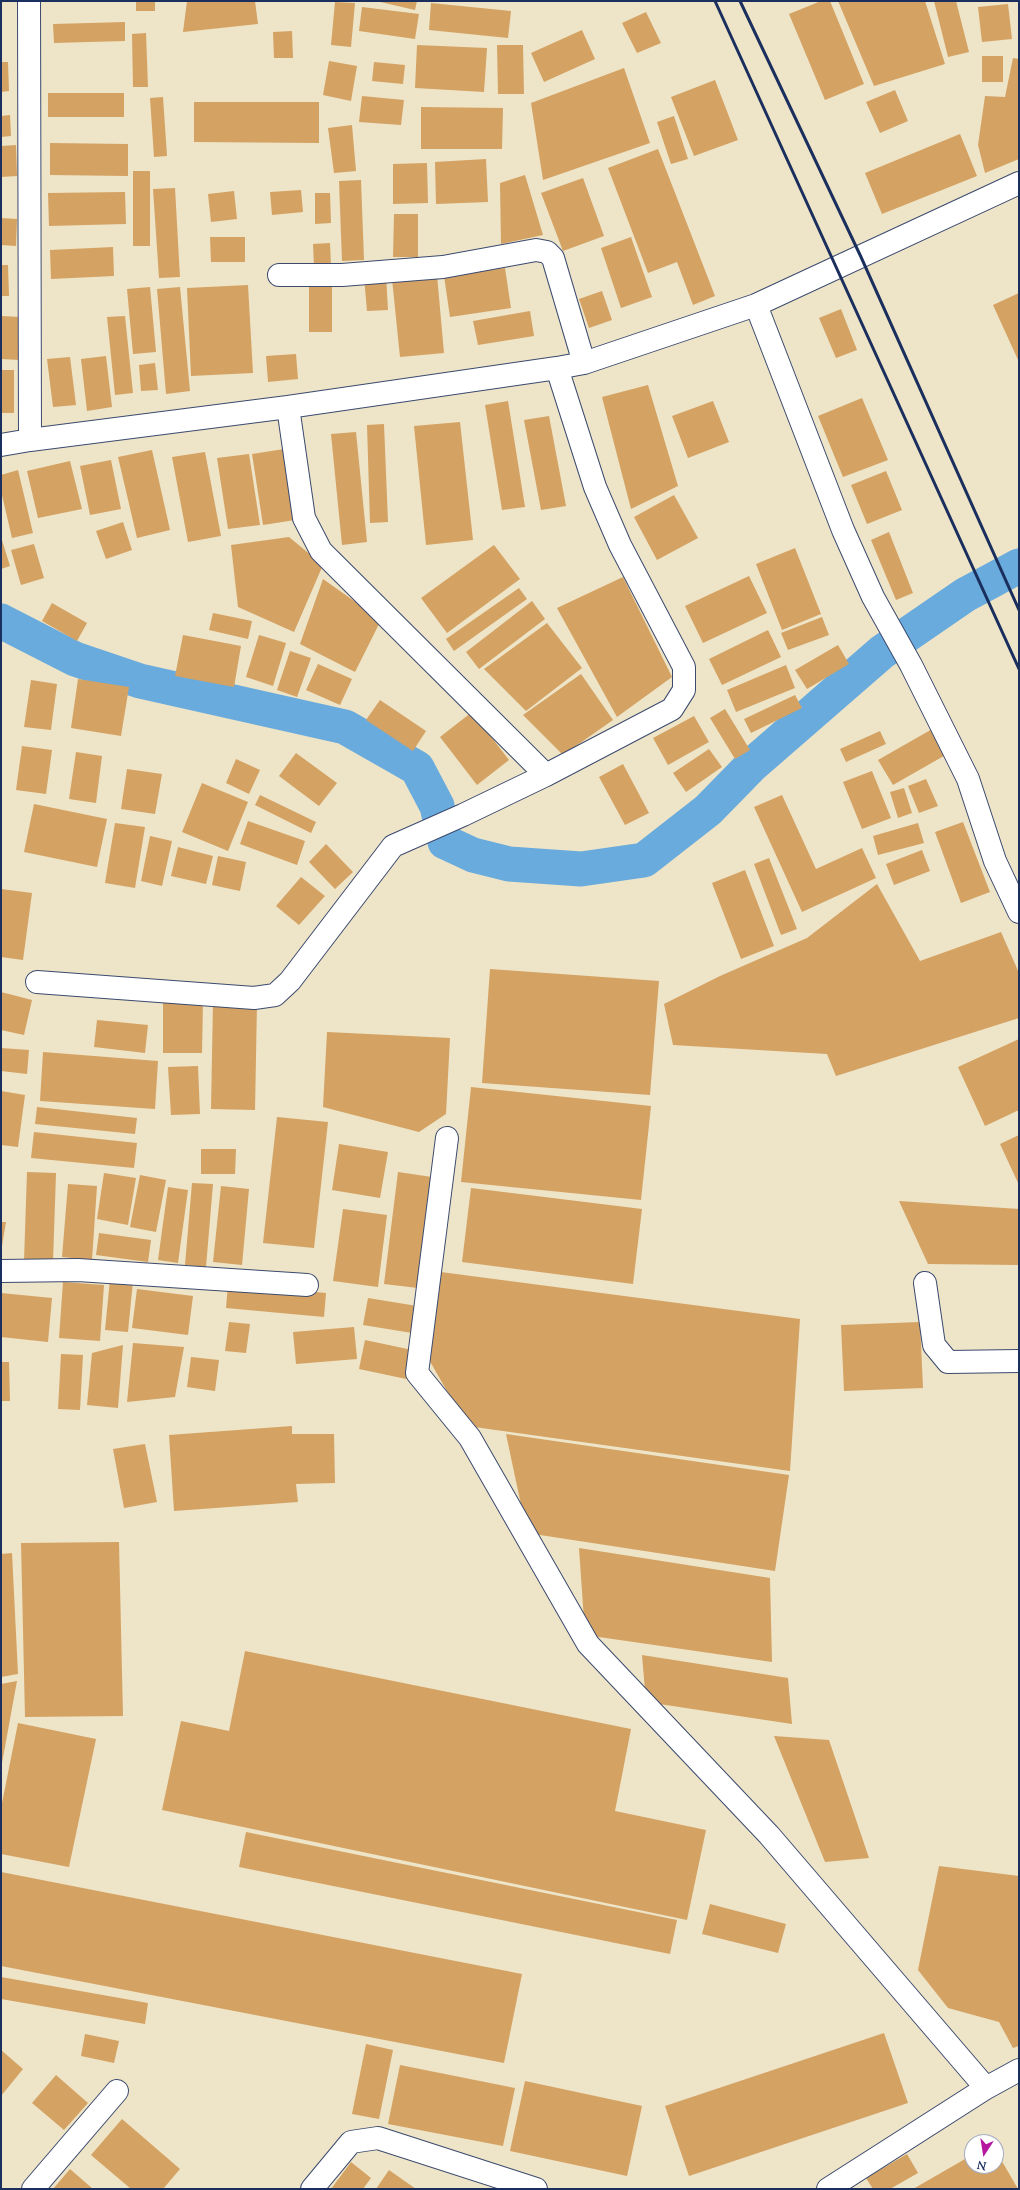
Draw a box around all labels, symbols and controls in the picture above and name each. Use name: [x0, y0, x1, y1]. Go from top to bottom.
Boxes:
north arrow: [964, 2134, 1004, 2174]
text: N: [976, 2156, 988, 2173]

